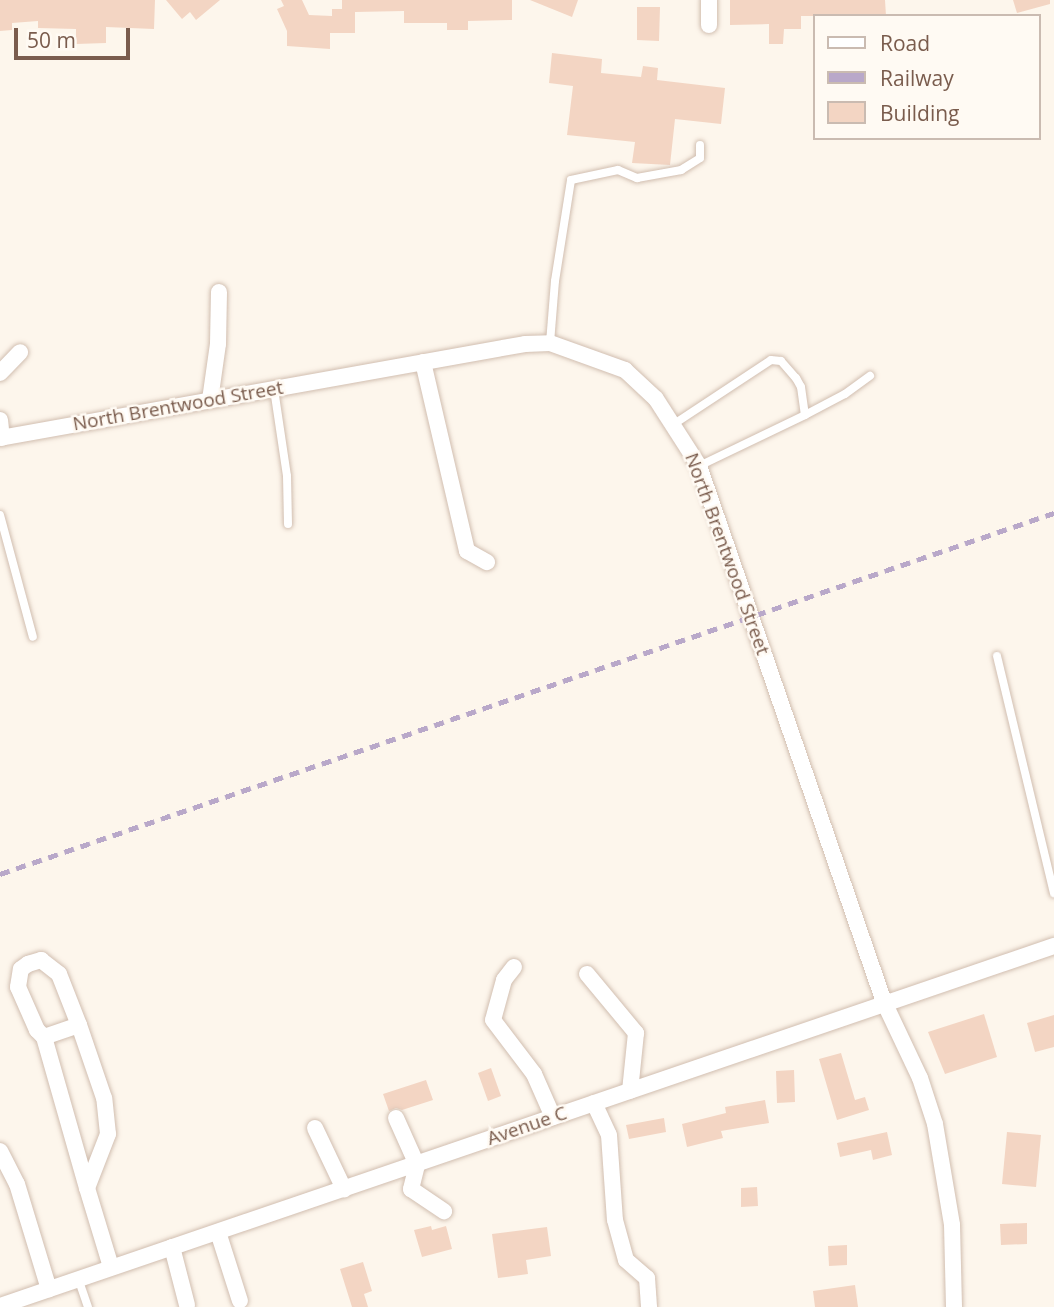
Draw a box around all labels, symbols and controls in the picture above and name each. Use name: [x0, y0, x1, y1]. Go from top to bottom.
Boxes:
scale bar: [18, 14, 133, 58]
legend: [813, 14, 1040, 140]
text: 50 m: [27, 26, 76, 54]
text: Road: [880, 29, 930, 57]
text: Railway: [880, 64, 954, 92]
text: Building: [880, 99, 959, 127]
street label: North Brentwood Street: [71, 376, 285, 436]
street label: North Brentwood Street: [680, 450, 774, 658]
street label: Avenue C: [484, 1102, 570, 1150]

